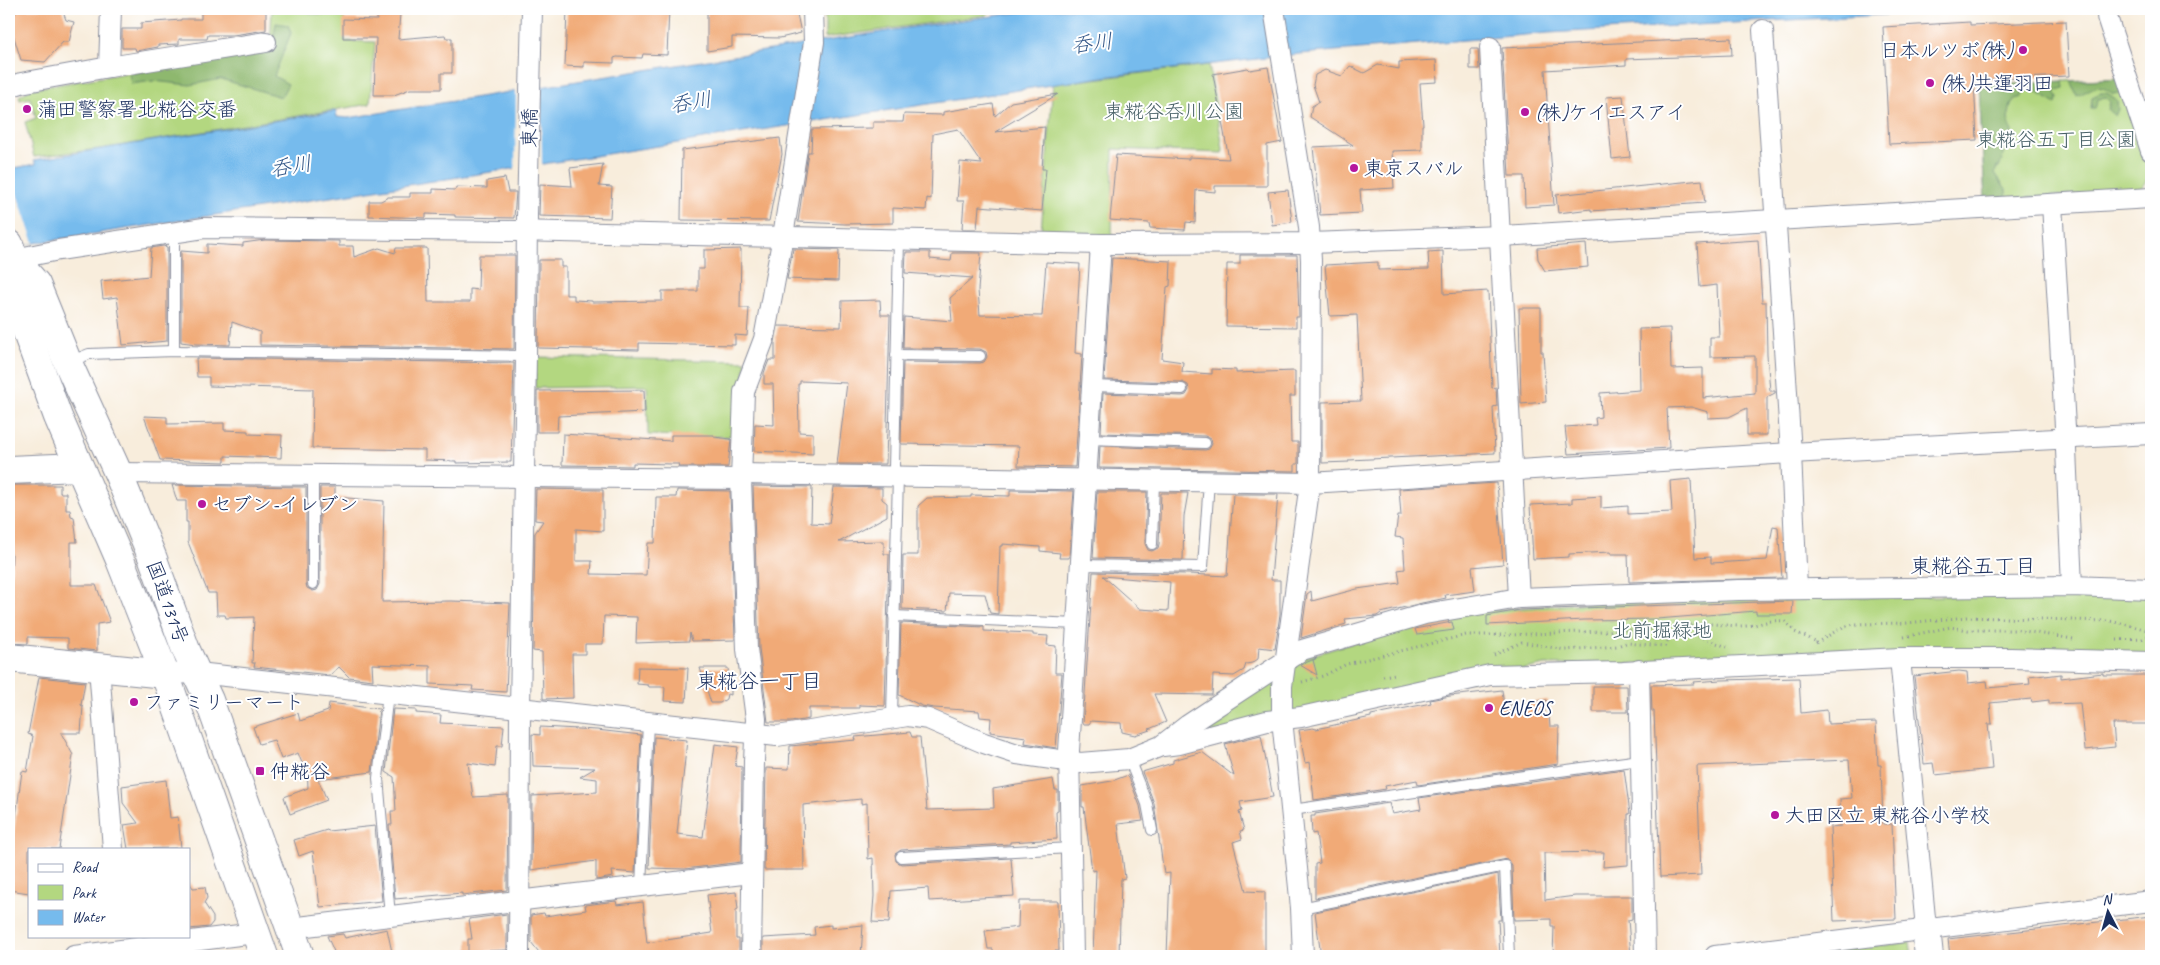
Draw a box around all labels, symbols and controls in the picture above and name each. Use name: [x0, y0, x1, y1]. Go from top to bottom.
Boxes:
water label: 呑川: [1070, 28, 1114, 58]
place label: 日本ルツボ(株): [1880, 38, 2014, 63]
marker: 日本ルツボ(株): [2017, 44, 2029, 56]
place label: (株)共運羽田: [1940, 71, 2053, 96]
marker: (株)共運羽田: [1924, 77, 1936, 89]
water label: 呑川: [668, 86, 714, 118]
place label: 蒲田警察署北糀谷交番: [37, 97, 237, 122]
park label: 東糀谷呑川公園: [1104, 99, 1244, 124]
place label: (株)ケイエスアイ: [1535, 100, 1686, 125]
marker: 蒲田警察署北糀谷交番: [21, 103, 33, 115]
marker: (株)ケイエスアイ: [1519, 106, 1531, 118]
street label: 東橋: [517, 108, 542, 148]
park label: 東糀谷五丁目公園: [1976, 127, 2136, 152]
water label: 呑川: [268, 150, 314, 182]
place label: 東京スバル: [1364, 156, 1464, 181]
marker: 東京スバル: [1348, 162, 1360, 174]
place label: セブン-イレブン: [212, 492, 359, 517]
marker: セブン-イレブン: [196, 498, 208, 510]
district label: 東糀谷五丁目: [1910, 553, 2036, 579]
street label: 国道131号: [141, 557, 194, 647]
park label: 北前掘緑地: [1612, 618, 1712, 643]
district label: 東糀谷一丁目: [696, 668, 822, 694]
place label: ファミリーマート: [144, 690, 304, 715]
marker: ファミリーマート: [128, 696, 140, 708]
place label: ENEOS: [1499, 696, 1554, 721]
marker: ENEOS: [1483, 702, 1495, 714]
place label: 仲糀谷: [270, 759, 330, 784]
marker: 仲糀谷: [254, 765, 266, 777]
place label: 大田区立 東糀谷小学校: [1785, 803, 1990, 828]
marker: 大田区立 東糀谷小学校: [1769, 809, 1781, 821]
legend: [28, 848, 190, 938]
text: Road: [72, 858, 99, 877]
text: Park: [72, 884, 97, 903]
north arrow: [2082, 888, 2132, 938]
text: N: [2101, 890, 2114, 908]
text: Water: [72, 908, 106, 927]

